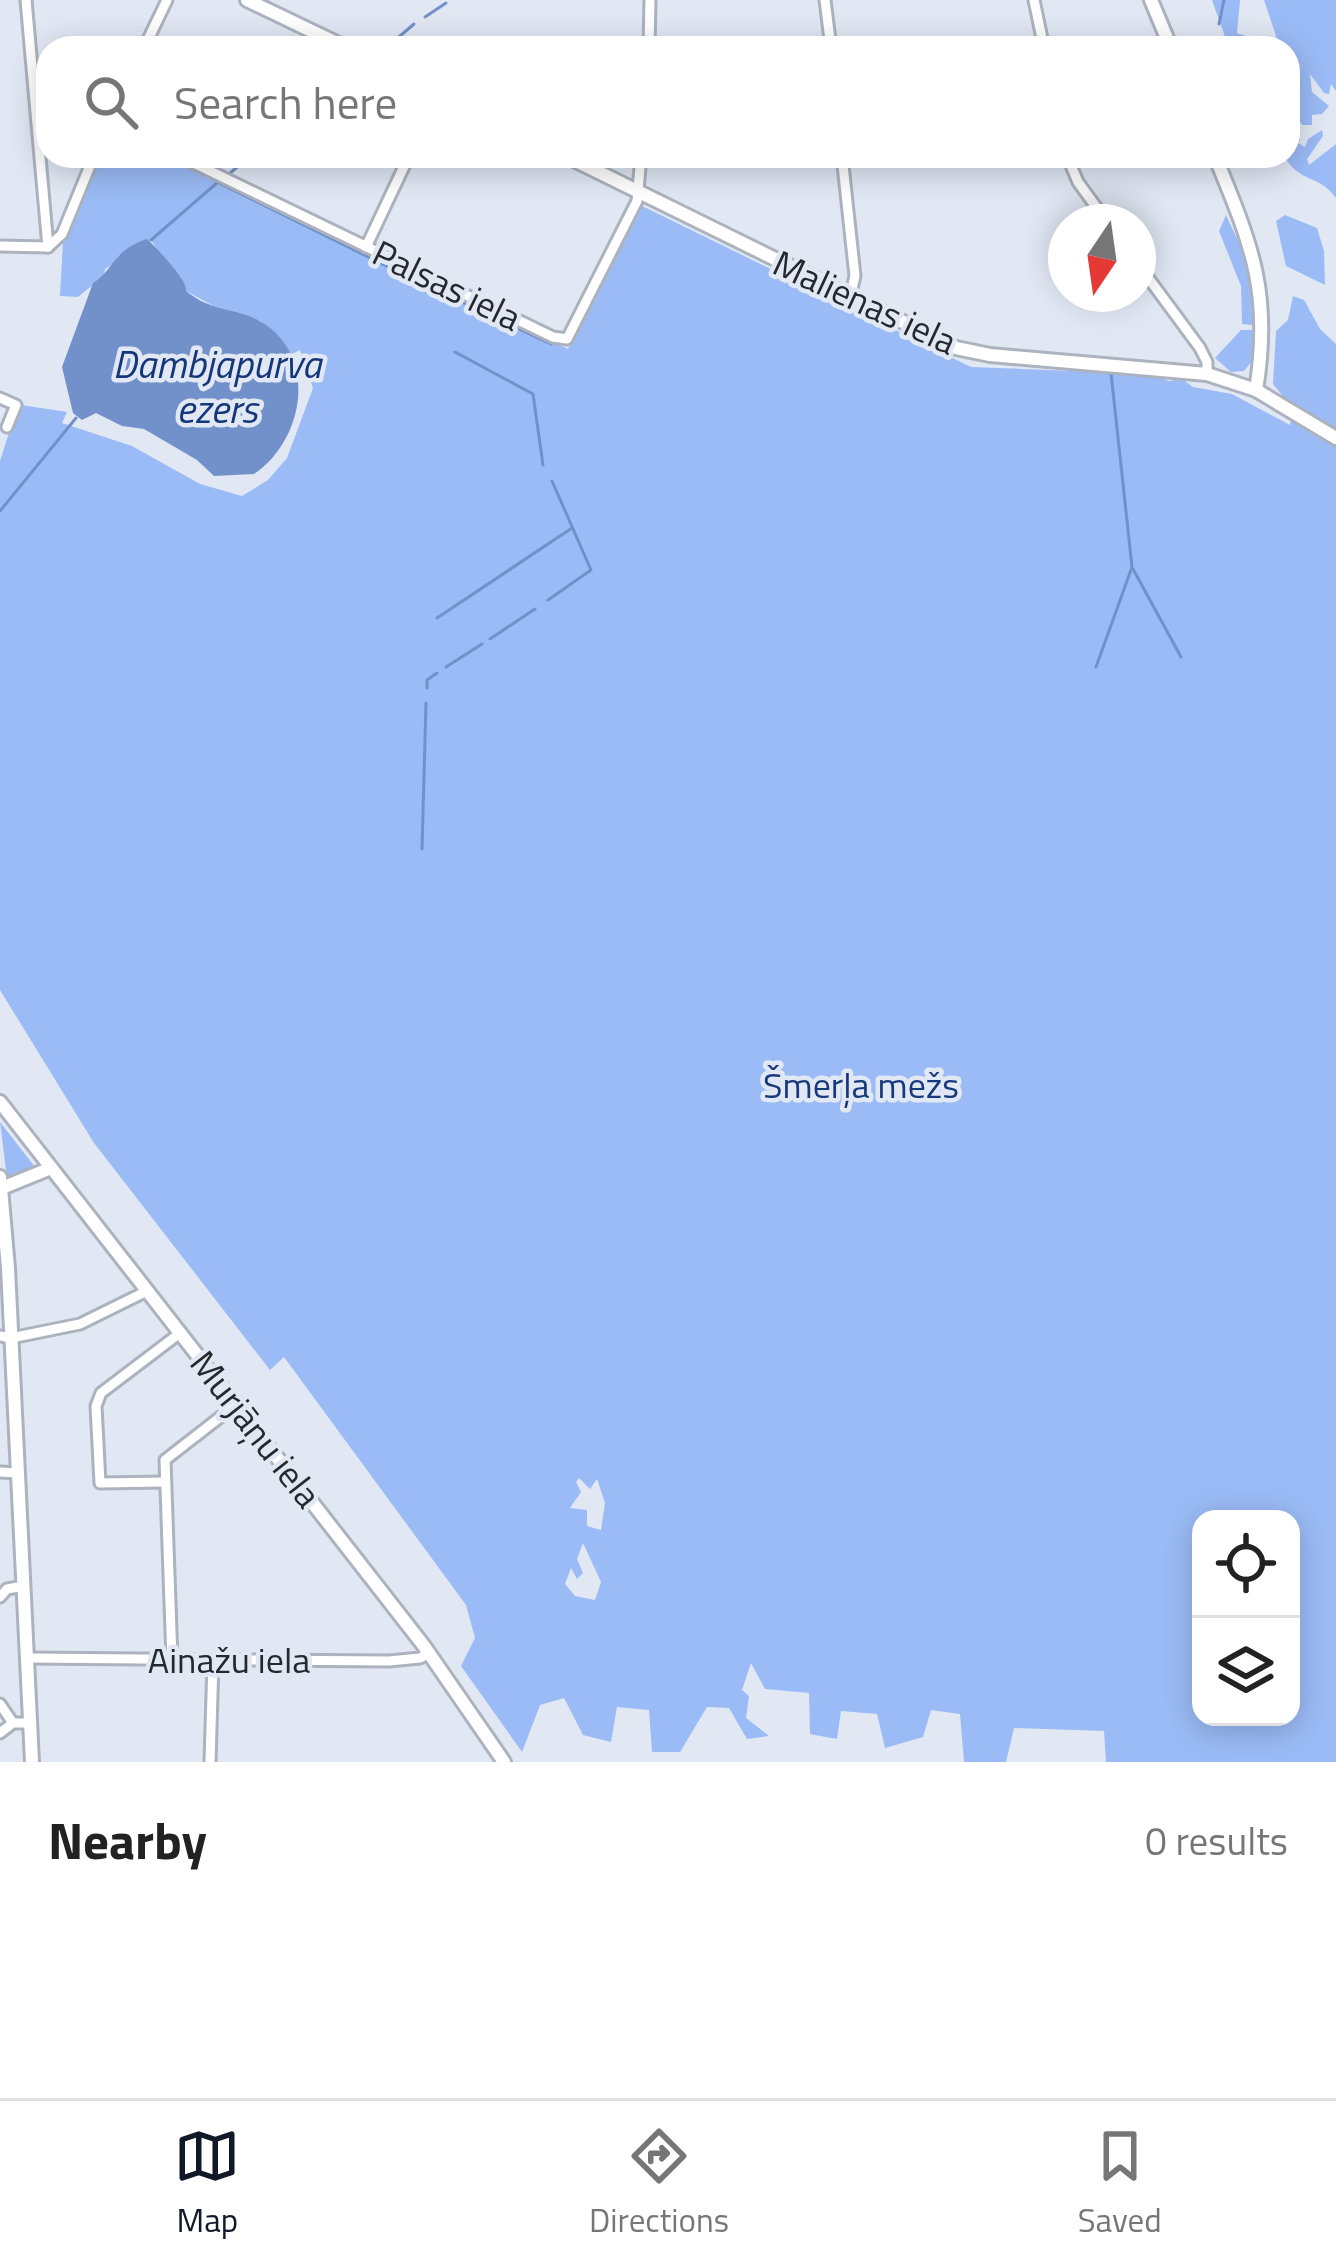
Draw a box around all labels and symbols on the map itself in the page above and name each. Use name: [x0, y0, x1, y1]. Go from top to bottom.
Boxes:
north arrow: [1048, 204, 1156, 312]
street label: Palsas iela: [364, 225, 531, 344]
street label: Malienas iela: [764, 235, 966, 368]
water label: Dambjapurva ezers: [113, 334, 324, 438]
park label: Šmerļa mežs: [763, 1057, 959, 1112]
street label: Murjāņu iela: [177, 1338, 335, 1519]
street label: Ainažu iela: [148, 1632, 310, 1687]

